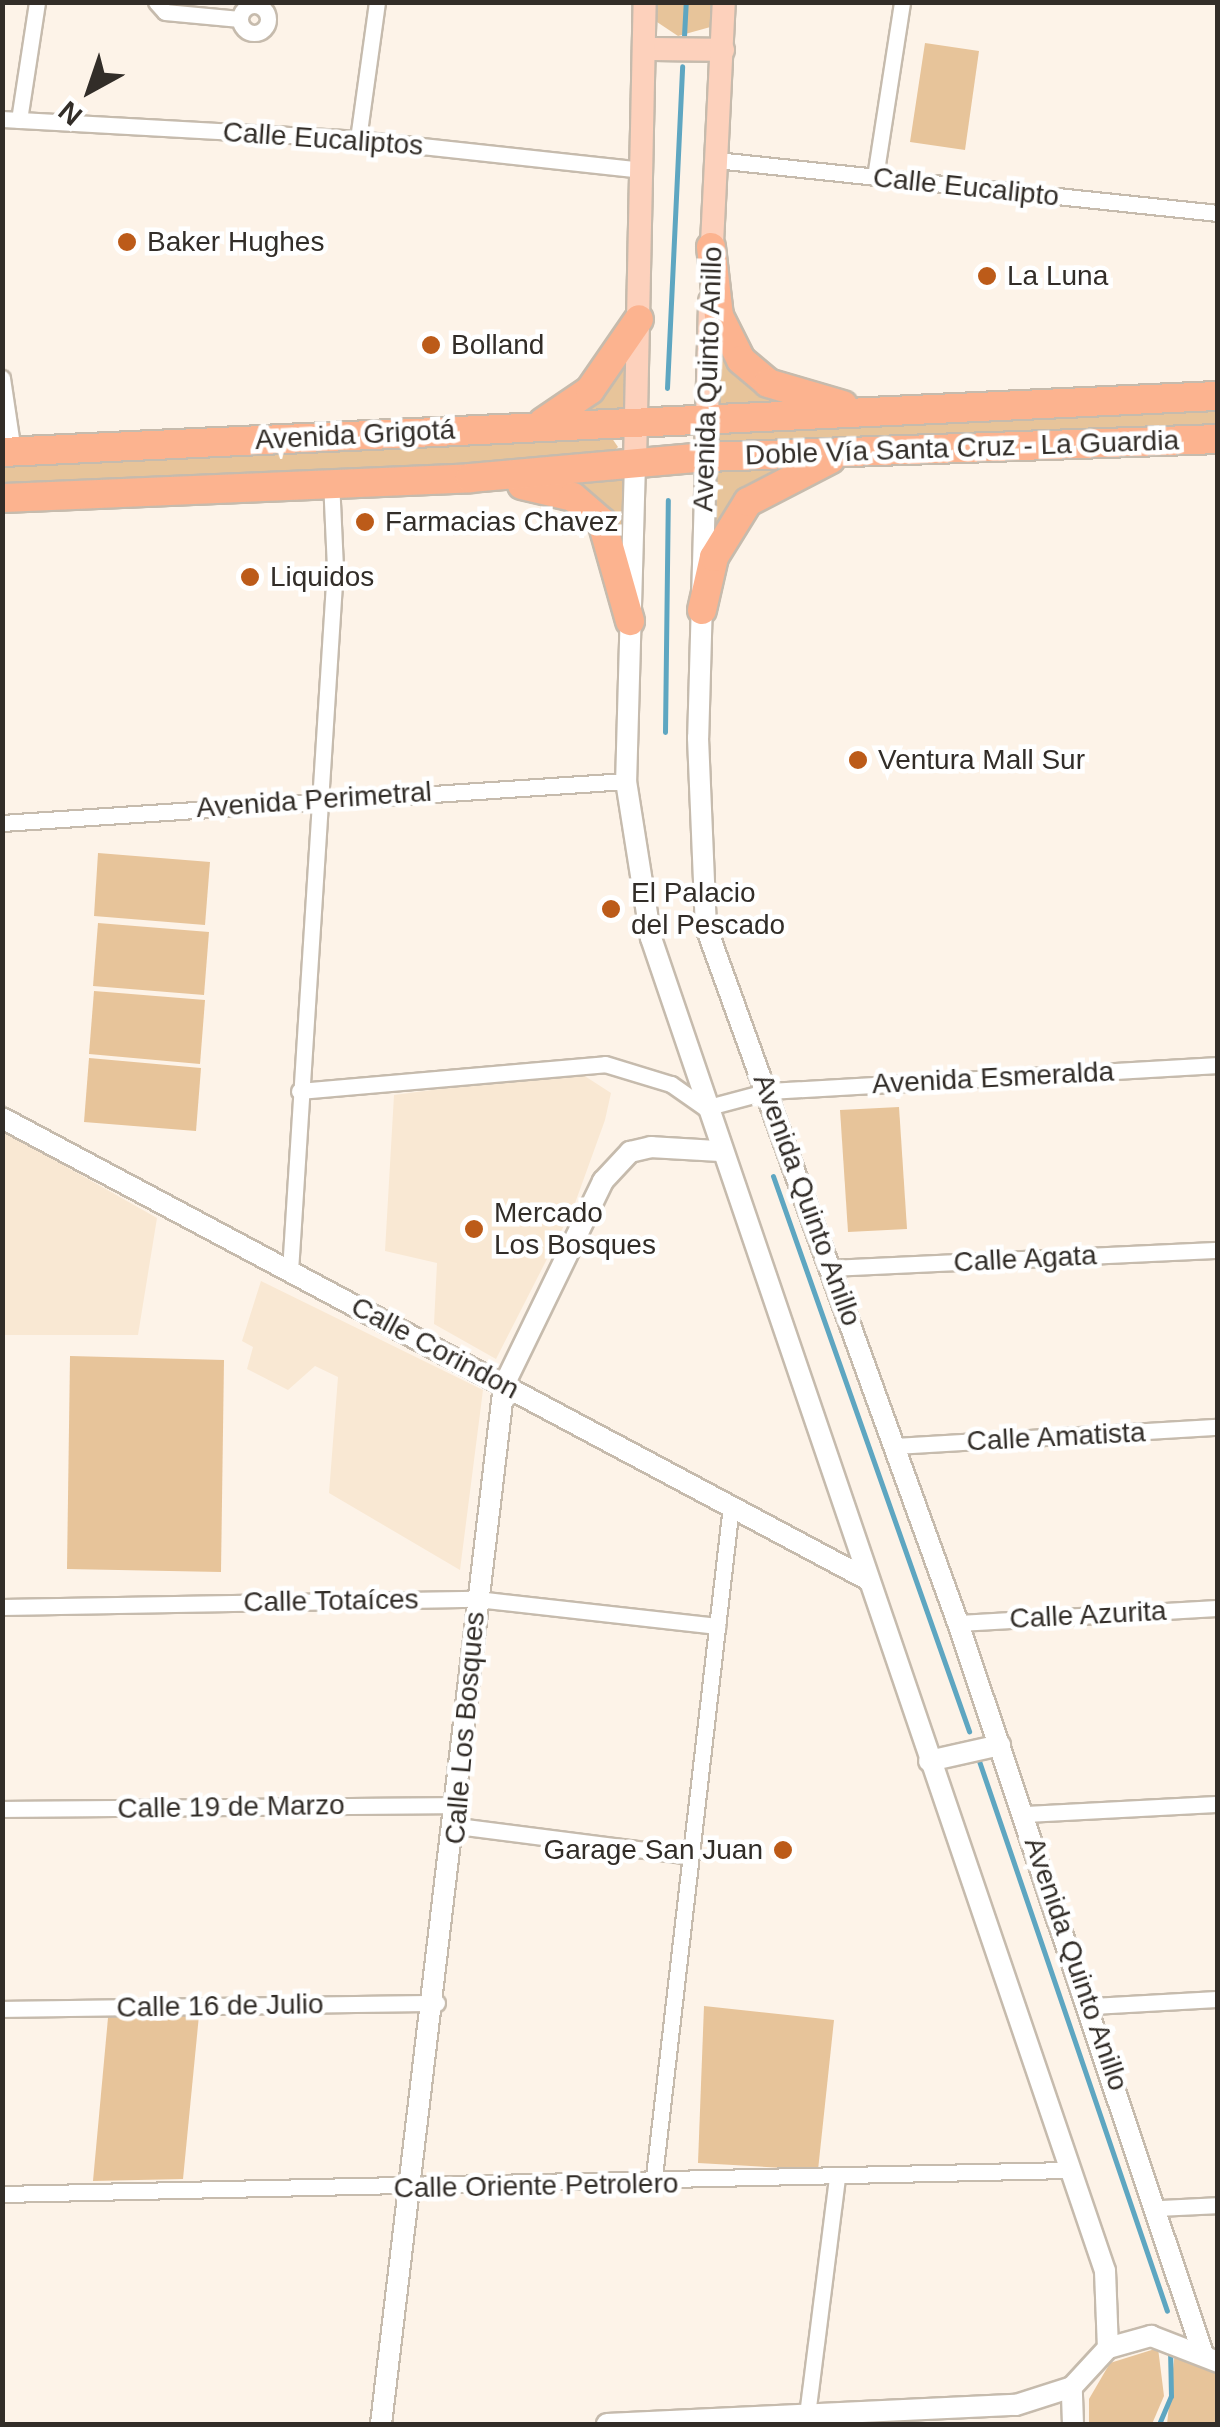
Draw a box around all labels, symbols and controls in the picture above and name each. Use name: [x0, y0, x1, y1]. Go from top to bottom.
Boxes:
north arrow: [40, 40, 140, 140]
text: N: [53, 95, 88, 132]
street label: Calle Eucaliptos: [222, 115, 424, 163]
street label: Calle Eucalipto: [871, 161, 1061, 213]
place label: Baker Hughes: [147, 225, 324, 259]
marker: Baker Hughes: [116, 231, 138, 253]
street label: Avenida Quinto Anillo: [687, 245, 729, 513]
place label: La Luna: [1007, 259, 1108, 293]
marker: La Luna: [976, 265, 998, 287]
place label: Bolland: [451, 328, 544, 362]
marker: Bolland: [420, 334, 442, 356]
street label: Avenida Grigotá: [254, 413, 456, 457]
street label: Doble Vía Santa Cruz - La Guardia: [744, 424, 1180, 472]
place label: Farmacias Chavez: [385, 505, 618, 539]
marker: Farmacias Chavez: [354, 511, 376, 533]
place label: Liquidos: [270, 560, 374, 594]
marker: Liquidos: [239, 566, 261, 588]
place label: Ventura Mall Sur: [878, 743, 1085, 777]
marker: Ventura Mall Sur: [847, 749, 869, 771]
street label: Avenida Perimetral: [195, 775, 433, 825]
place label: El Palacio del Pescado: [631, 876, 785, 942]
marker: El Palacio del Pescado: [600, 898, 622, 920]
street label: Avenida Esmeralda: [871, 1055, 1115, 1101]
street label: Avenida Quinto Anillo: [746, 1069, 868, 1331]
place label: Mercado Los Bosques: [494, 1196, 656, 1262]
marker: Mercado Los Bosques: [463, 1218, 485, 1240]
street label: Calle Agata: [952, 1238, 1098, 1280]
street label: Calle Corindon: [345, 1290, 525, 1406]
street label: Calle Amatista: [965, 1415, 1147, 1459]
street label: Calle Totaíces: [243, 1583, 419, 1619]
street label: Calle Azurita: [1008, 1594, 1168, 1636]
street label: Calle Los Bosques: [438, 1610, 492, 1846]
street label: Calle 19 de Marzo: [117, 1788, 345, 1826]
street label: Avenida Quinto Anillo: [1017, 1832, 1135, 2096]
place label: Garage San Juan: [544, 1833, 763, 1867]
marker: Garage San Juan: [772, 1839, 794, 1861]
street label: Calle 16 de Julio: [116, 1987, 324, 2025]
street label: Calle Oriente Petrolero: [393, 2167, 679, 2205]

